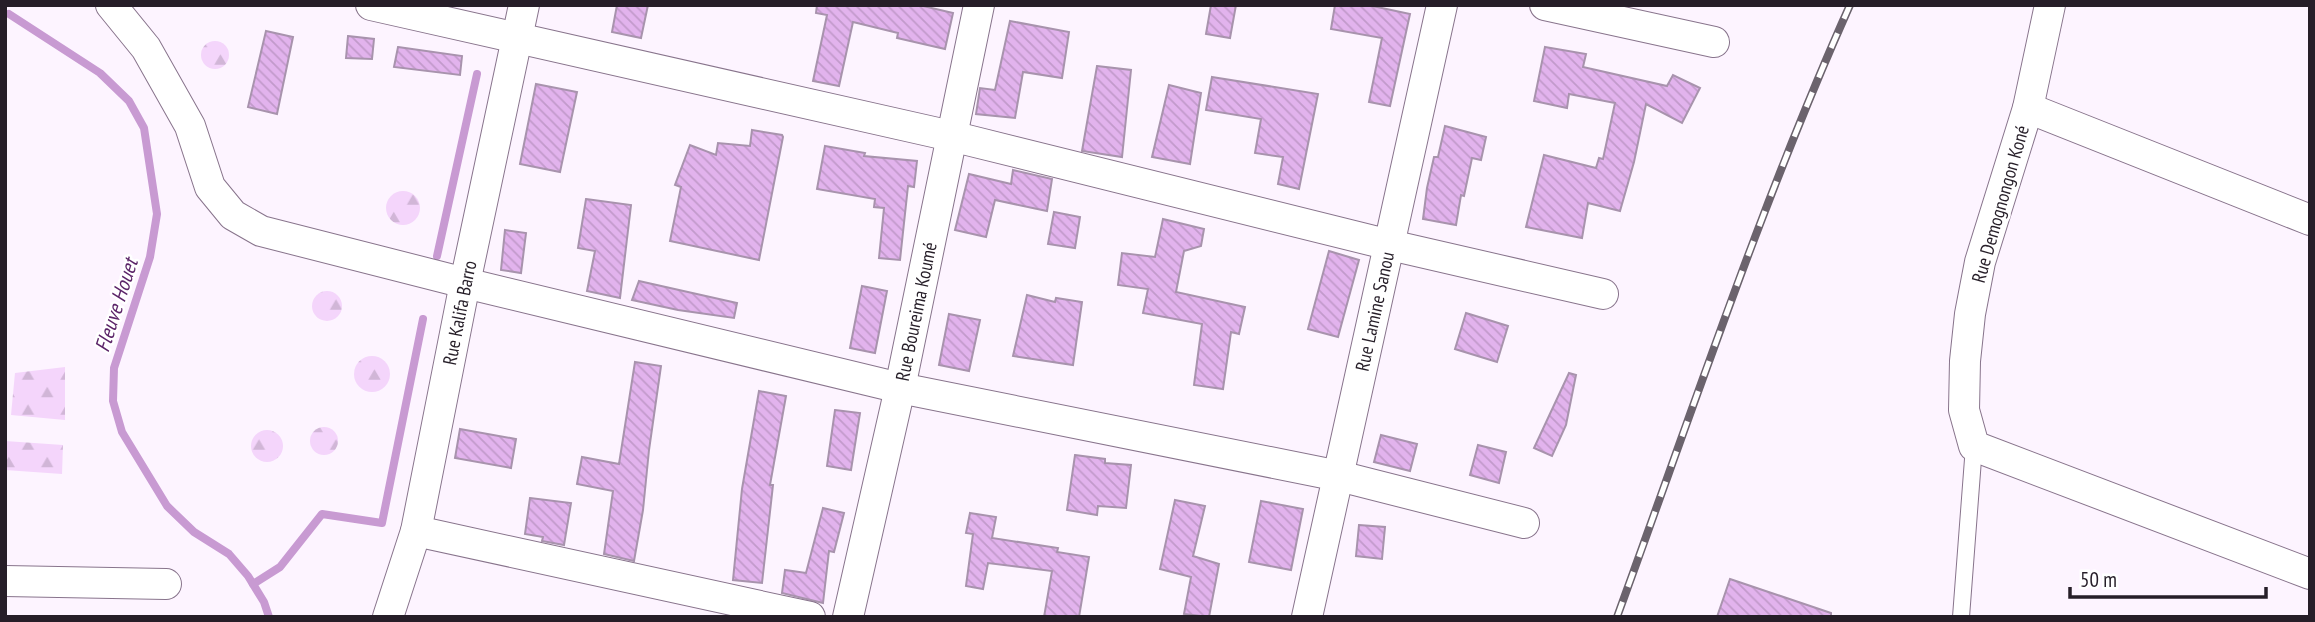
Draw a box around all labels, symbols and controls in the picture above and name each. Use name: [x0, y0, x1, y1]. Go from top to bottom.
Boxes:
street label: Rue Demognongon Koné: [1966, 122, 2034, 285]
street label: Rue Boureima Koumé: [890, 240, 942, 383]
street label: Rue Lamine Sanou: [1350, 249, 1399, 373]
water label: Fleuve Houet: [88, 253, 144, 355]
street label: Rue Kalifa Barro: [437, 258, 481, 367]
scale bar: [2070, 556, 2266, 600]
text: 50 m: [2080, 566, 2117, 593]

